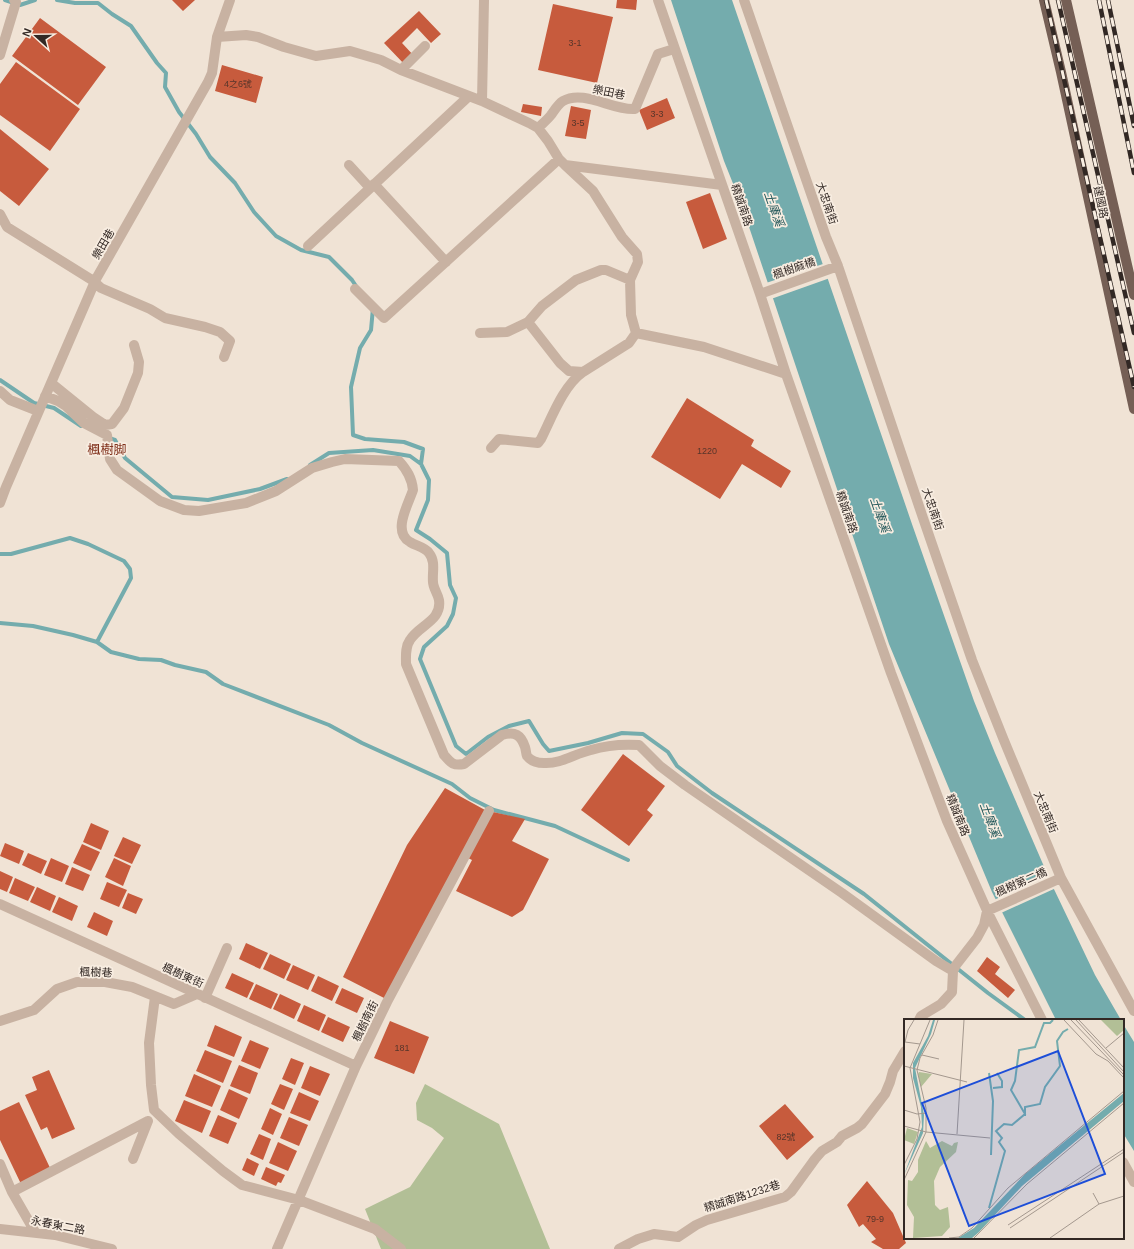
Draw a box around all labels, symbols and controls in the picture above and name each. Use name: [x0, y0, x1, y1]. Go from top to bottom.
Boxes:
north arrow: [16, 16, 56, 56]
text: N: [20, 27, 34, 38]
house number: 3-1: [568, 38, 582, 48]
house number: 4之6號: [224, 79, 252, 89]
street label: 樂田巷: [592, 83, 626, 101]
house number: 3-3: [650, 109, 664, 119]
house number: 3-5: [571, 118, 585, 128]
street label: 大忠南街: [814, 180, 840, 226]
street label: 精誠南路: [729, 182, 755, 228]
street label: 建國路: [1092, 185, 1110, 219]
water label: 土庫溪: [762, 190, 787, 230]
street label: 樂田巷: [90, 227, 116, 261]
street label: 楓樹麻橋: [771, 255, 817, 281]
district label: 楓樹脚: [87, 442, 127, 457]
house number: 1220: [697, 446, 717, 456]
street label: 大忠南街: [920, 486, 946, 532]
street label: 精誠南路: [834, 489, 860, 535]
water label: 土庫溪: [868, 496, 893, 536]
street label: 大忠南街: [1032, 789, 1060, 835]
street label: 精誠南路: [944, 792, 972, 838]
water label: 土庫溪: [977, 801, 1003, 841]
street label: 楓樹第二橋: [993, 865, 1049, 899]
street label: 楓樹東街: [160, 961, 206, 989]
street label: 楓樹巷: [79, 965, 113, 979]
street label: 楓樹南街: [350, 999, 380, 1043]
inset map: [904, 1019, 1124, 1239]
house number: 181: [394, 1043, 410, 1053]
house number: 82號: [776, 1132, 796, 1142]
street label: 精誠南路1232巷: [702, 1178, 782, 1214]
street label: 永春東二路: [30, 1214, 86, 1236]
house number: 79-9: [866, 1214, 884, 1224]

